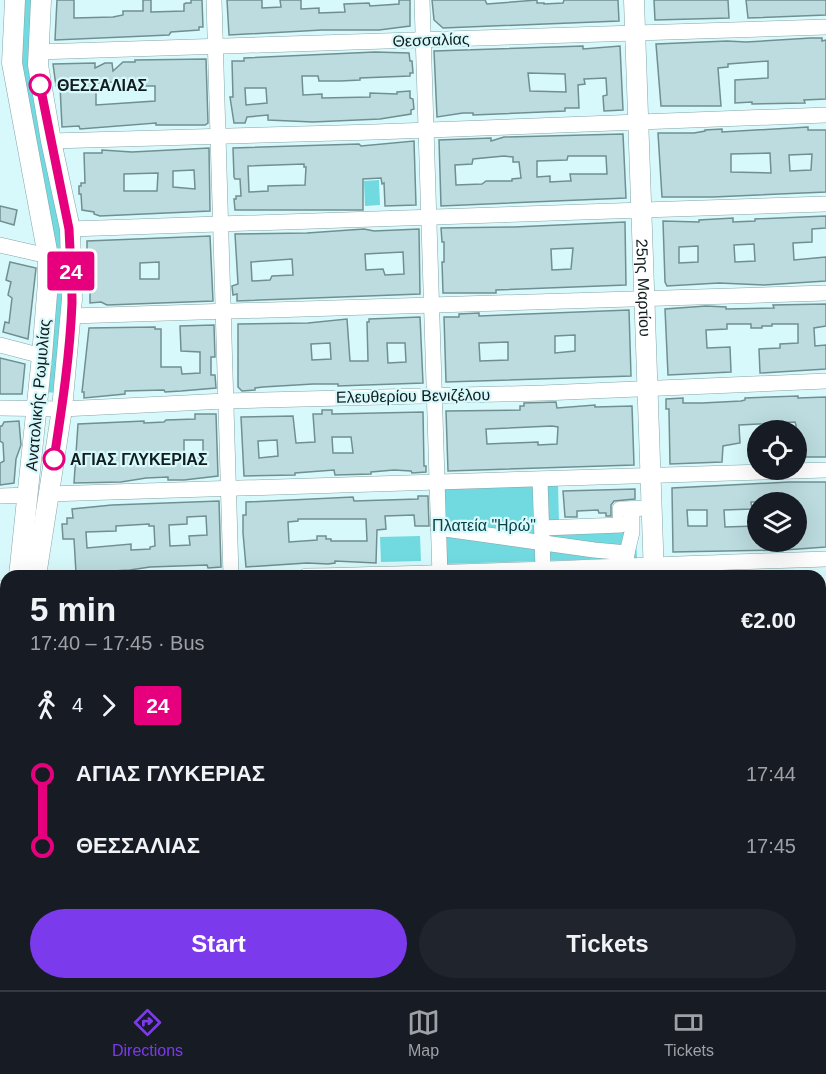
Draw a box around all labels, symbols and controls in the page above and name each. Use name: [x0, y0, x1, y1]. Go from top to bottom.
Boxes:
street label: Θεσσαλίας: [392, 30, 470, 50]
marker: ΘΕΣΣΑΛΙΑΣ: [29, 74, 51, 96]
place label: ΘΕΣΣΑΛΙΑΣ: [57, 77, 148, 94]
street label: 25ης Μαρτίου: [634, 239, 654, 337]
line badge: 24: [44, 252, 98, 290]
text: 24: [59, 260, 83, 283]
street label: Ανατολικής Ρωμυλίας: [23, 318, 53, 472]
street label: Ελευθερίου Βενιζέλου: [336, 386, 490, 407]
map controls: [747, 420, 807, 552]
button: locate: [747, 420, 807, 480]
marker: ΑΓΙΑΣ ΓΛΥΚΕΡΙΑΣ: [43, 448, 65, 470]
place label: ΑΓΙΑΣ ΓΛΥΚΕΡΙΑΣ: [70, 451, 208, 468]
button: layers: [747, 492, 807, 552]
park label: Πλατεία "Ηρώ": [432, 517, 536, 534]
text: 5 min: [30, 591, 116, 628]
text: €2.00: [741, 608, 796, 633]
text: 17:40 – 17:45 · Bus: [30, 632, 205, 654]
icon: walk: [30, 689, 63, 722]
icon: forward: [92, 689, 125, 722]
text: 4: [72, 694, 83, 716]
text: 24: [146, 694, 169, 717]
text: ΑΓΙΑΣ ΓΛΥΚΕΡΙΑΣ: [76, 761, 265, 786]
text: 17:44: [746, 763, 796, 785]
text: ΘΕΣΣΑΛΙΑΣ: [76, 833, 200, 858]
text: 17:45: [746, 835, 796, 857]
button: Start: [30, 909, 407, 978]
button: Tickets: [419, 909, 796, 978]
tab: Directions: [112, 1006, 183, 1060]
tab: Map: [407, 1006, 440, 1060]
tab: Tickets: [664, 1006, 714, 1060]

